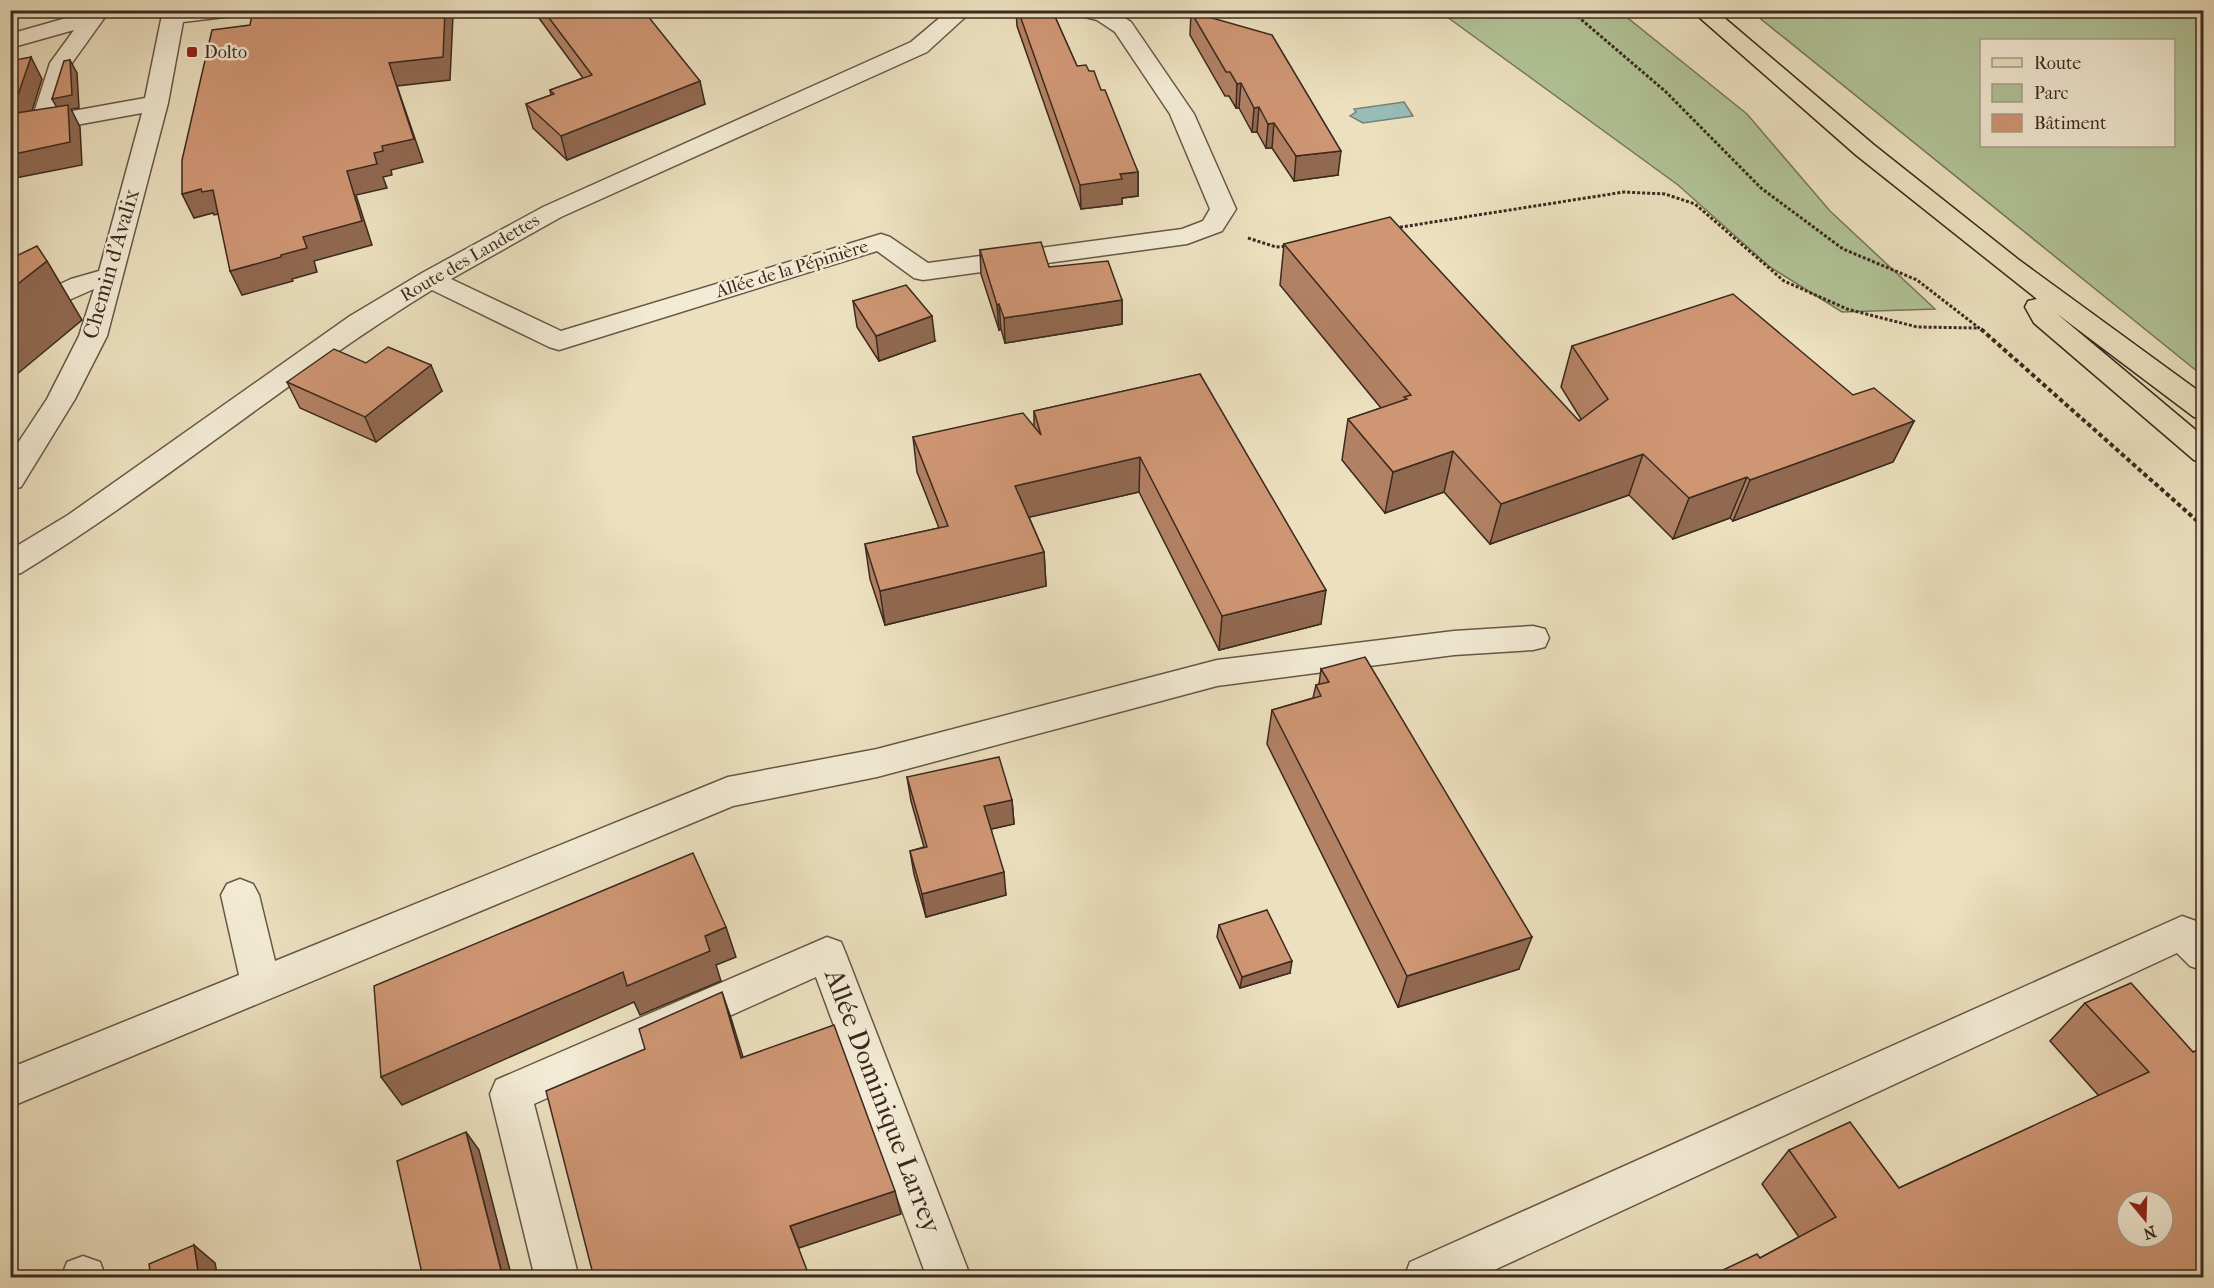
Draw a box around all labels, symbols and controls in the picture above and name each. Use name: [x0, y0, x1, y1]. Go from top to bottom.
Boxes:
legend: [1980, 39, 2175, 147]
place label: Dolto: [204, 42, 247, 63]
marker: Dolto: [185, 45, 199, 59]
text: Route: [2034, 53, 2081, 74]
text: Parc: [2034, 83, 2069, 104]
text: Bâtiment: [2034, 113, 2107, 134]
street label: Chemin d'Avalix: [77, 186, 145, 342]
street label: Route des Landettes: [397, 209, 544, 306]
street label: Allée de la Pépinière: [712, 236, 871, 302]
street label: Allée Dominique Larrey: [818, 964, 949, 1239]
north arrow: [2115, 1189, 2175, 1249]
text: N: [2140, 1222, 2159, 1244]

